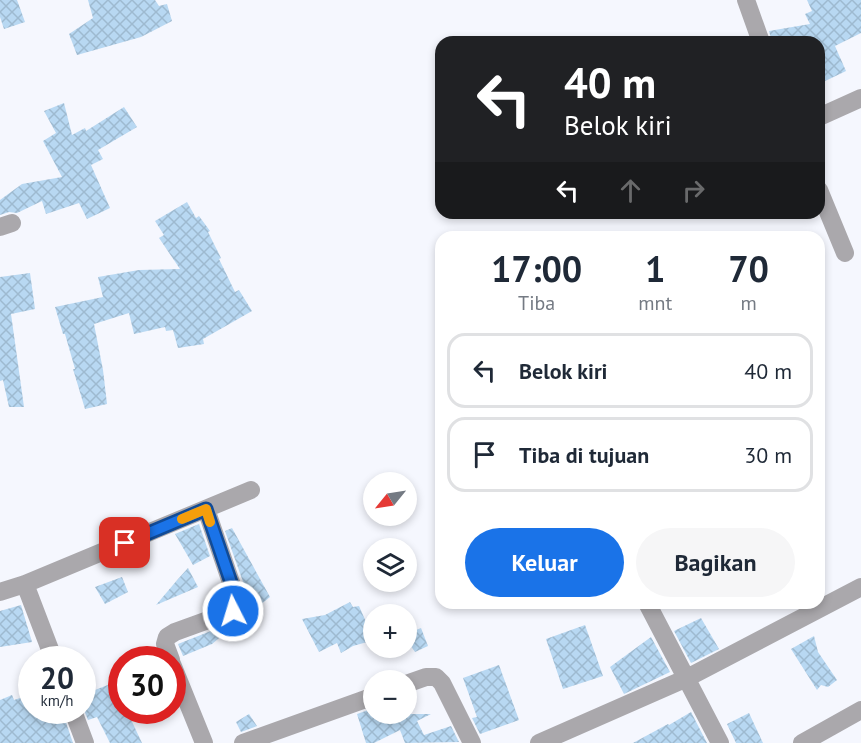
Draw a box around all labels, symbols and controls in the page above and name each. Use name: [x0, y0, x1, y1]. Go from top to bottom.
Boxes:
text: 40 m: [564, 55, 656, 110]
icon: left: [465, 60, 543, 138]
text: Belok kiri: [564, 108, 672, 142]
icon: left: [551, 174, 584, 207]
icon: ahead: [614, 174, 647, 207]
icon: right: [677, 174, 710, 207]
text: 17:00: [491, 245, 582, 292]
text: 1: [645, 245, 665, 292]
text: 70: [728, 245, 769, 292]
text: Tiba: [518, 290, 555, 316]
text: mnt: [638, 290, 672, 316]
text: m: [740, 290, 757, 316]
icon: left: [468, 354, 501, 387]
text: Belok kiri: [519, 357, 608, 385]
text: 40 m: [744, 357, 792, 385]
icon: arrive: [468, 438, 501, 471]
text: Tiba di tujuan: [519, 441, 649, 469]
text: 30 m: [744, 441, 792, 469]
north arrow: [363, 472, 417, 526]
map controls: [363, 472, 417, 724]
pin: [99, 517, 150, 568]
icon: arrive: [108, 526, 141, 559]
button: Keluar: [465, 528, 624, 597]
button: Bagikan: [636, 528, 795, 597]
button: layers: [363, 538, 417, 592]
position arrow: [201, 579, 265, 643]
button: +: [363, 604, 417, 658]
speed limit sign: 30: [108, 646, 186, 724]
text: 20: [40, 658, 74, 697]
button: −: [363, 670, 417, 724]
text: km/h: [41, 691, 73, 710]

